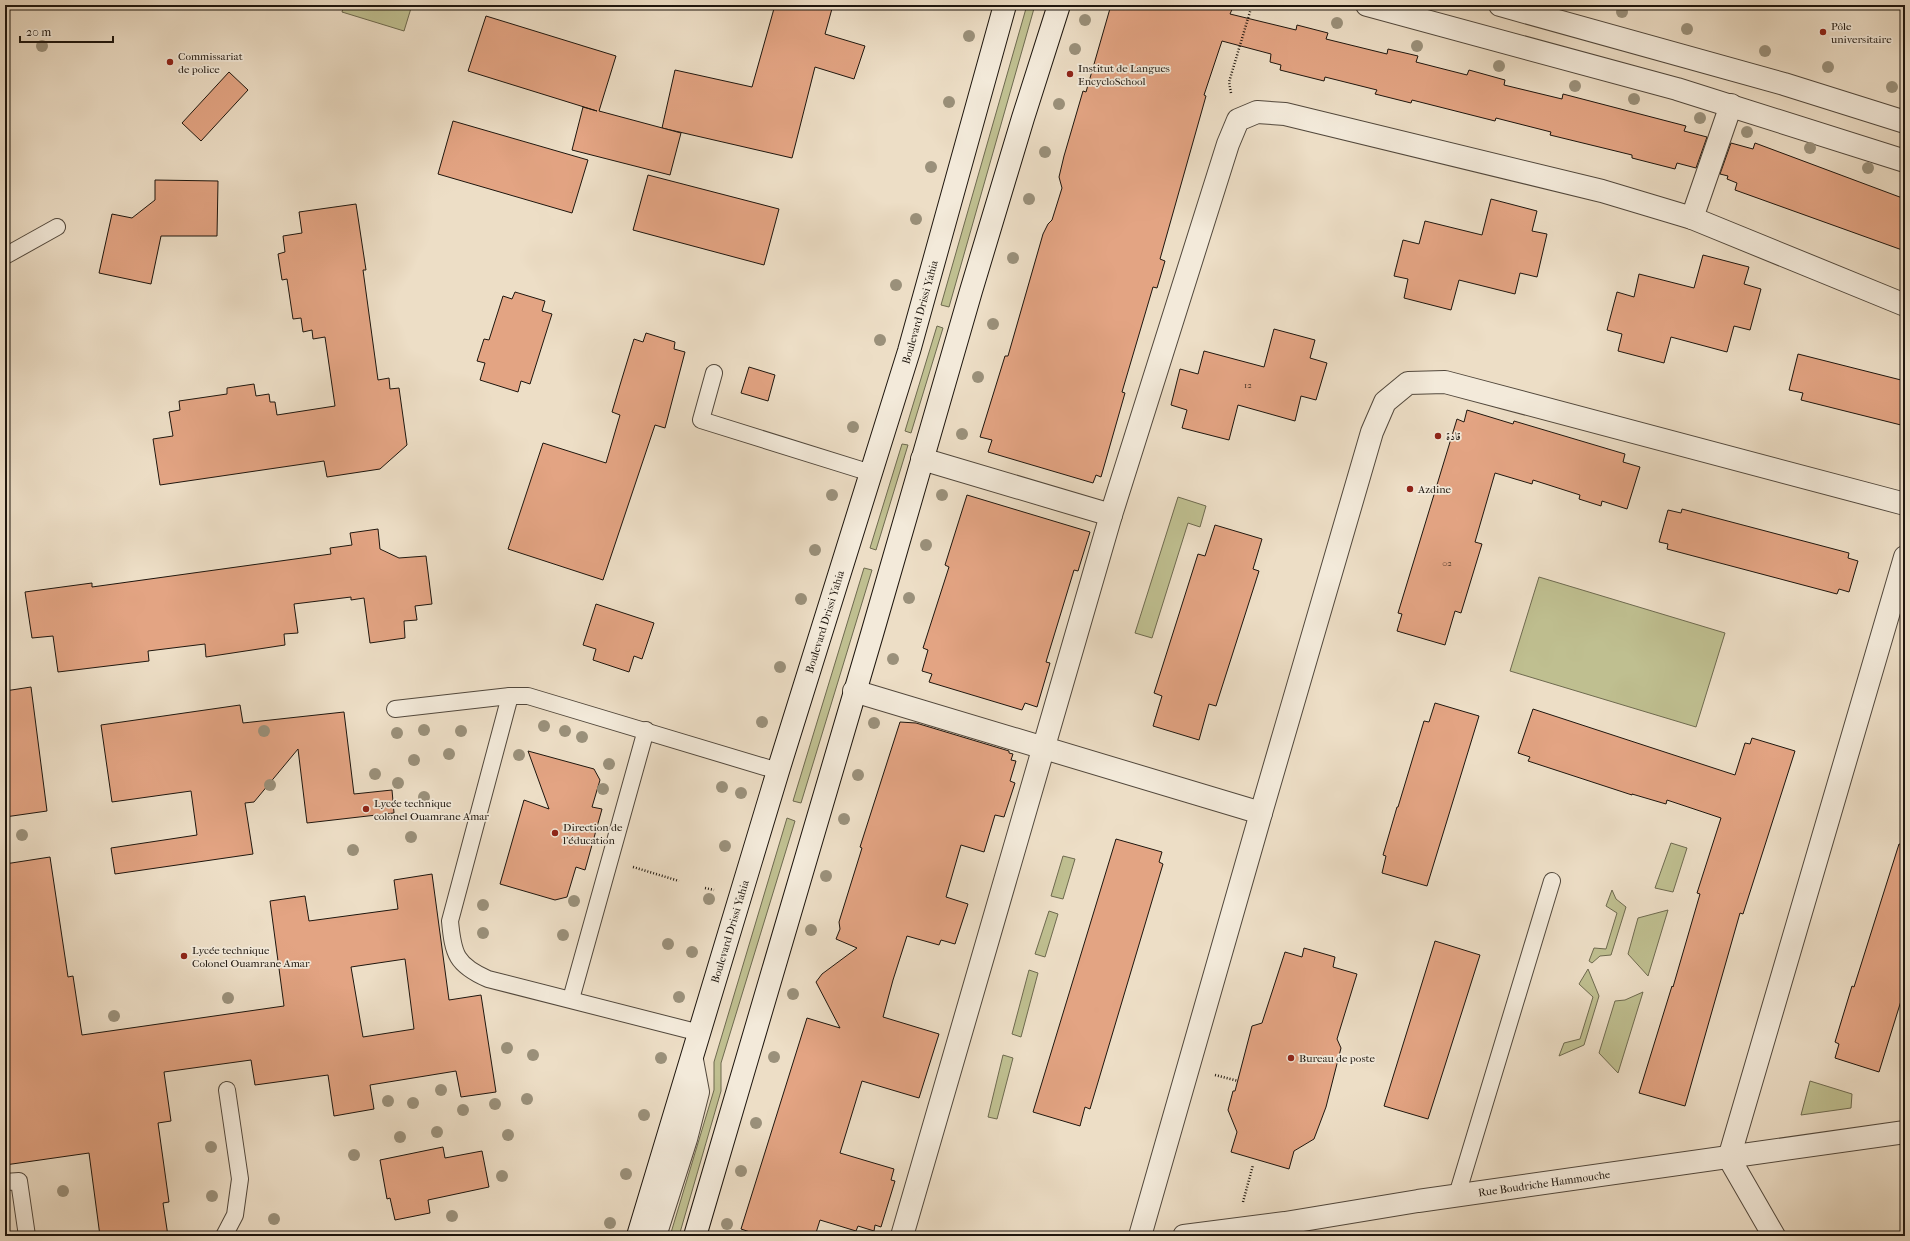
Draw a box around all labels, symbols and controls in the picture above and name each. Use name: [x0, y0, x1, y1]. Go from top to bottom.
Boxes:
scale bar: [20, 18, 113, 44]
place label: Pôle universitaire: [1830, 20, 1892, 46]
text: 20 m: [26, 25, 51, 39]
marker: Pôle universitaire: [1818, 27, 1828, 37]
place label: Commissariat de police: [178, 50, 243, 76]
marker: Commissariat de police: [165, 57, 175, 67]
place label: Institut de Langues EncycloSchool: [1078, 62, 1170, 88]
marker: Institut de Langues EncycloSchool: [1065, 69, 1075, 79]
street label: Boulevard Drissi Yahia: [899, 258, 941, 366]
house number: 12: [1244, 380, 1252, 390]
place label: قادة: [1446, 430, 1461, 443]
marker: قادة: [1433, 431, 1443, 441]
place label: Azdine: [1417, 483, 1452, 496]
marker: Azdine: [1405, 484, 1415, 494]
house number: 02: [1442, 558, 1452, 568]
street label: Boulevard Drissi Yahia: [803, 568, 847, 675]
place label: Lycée technique colonel Ouamrane Amar: [374, 797, 489, 823]
marker: Lycée technique colonel Ouamrane Amar: [361, 804, 371, 814]
place label: Direction de l'éducation: [562, 821, 623, 847]
marker: Direction de l'éducation: [550, 828, 560, 838]
street label: Boulevard Drissi Yahia: [709, 878, 752, 985]
place label: Lycée technique Colonel Ouamrane Amar: [192, 944, 310, 970]
marker: Lycée technique Colonel Ouamrane Amar: [179, 951, 189, 961]
place label: Bureau de poste: [1299, 1052, 1375, 1065]
marker: Bureau de poste: [1286, 1053, 1296, 1063]
street label: Rue Boudriche Hammouche: [1477, 1168, 1612, 1199]

